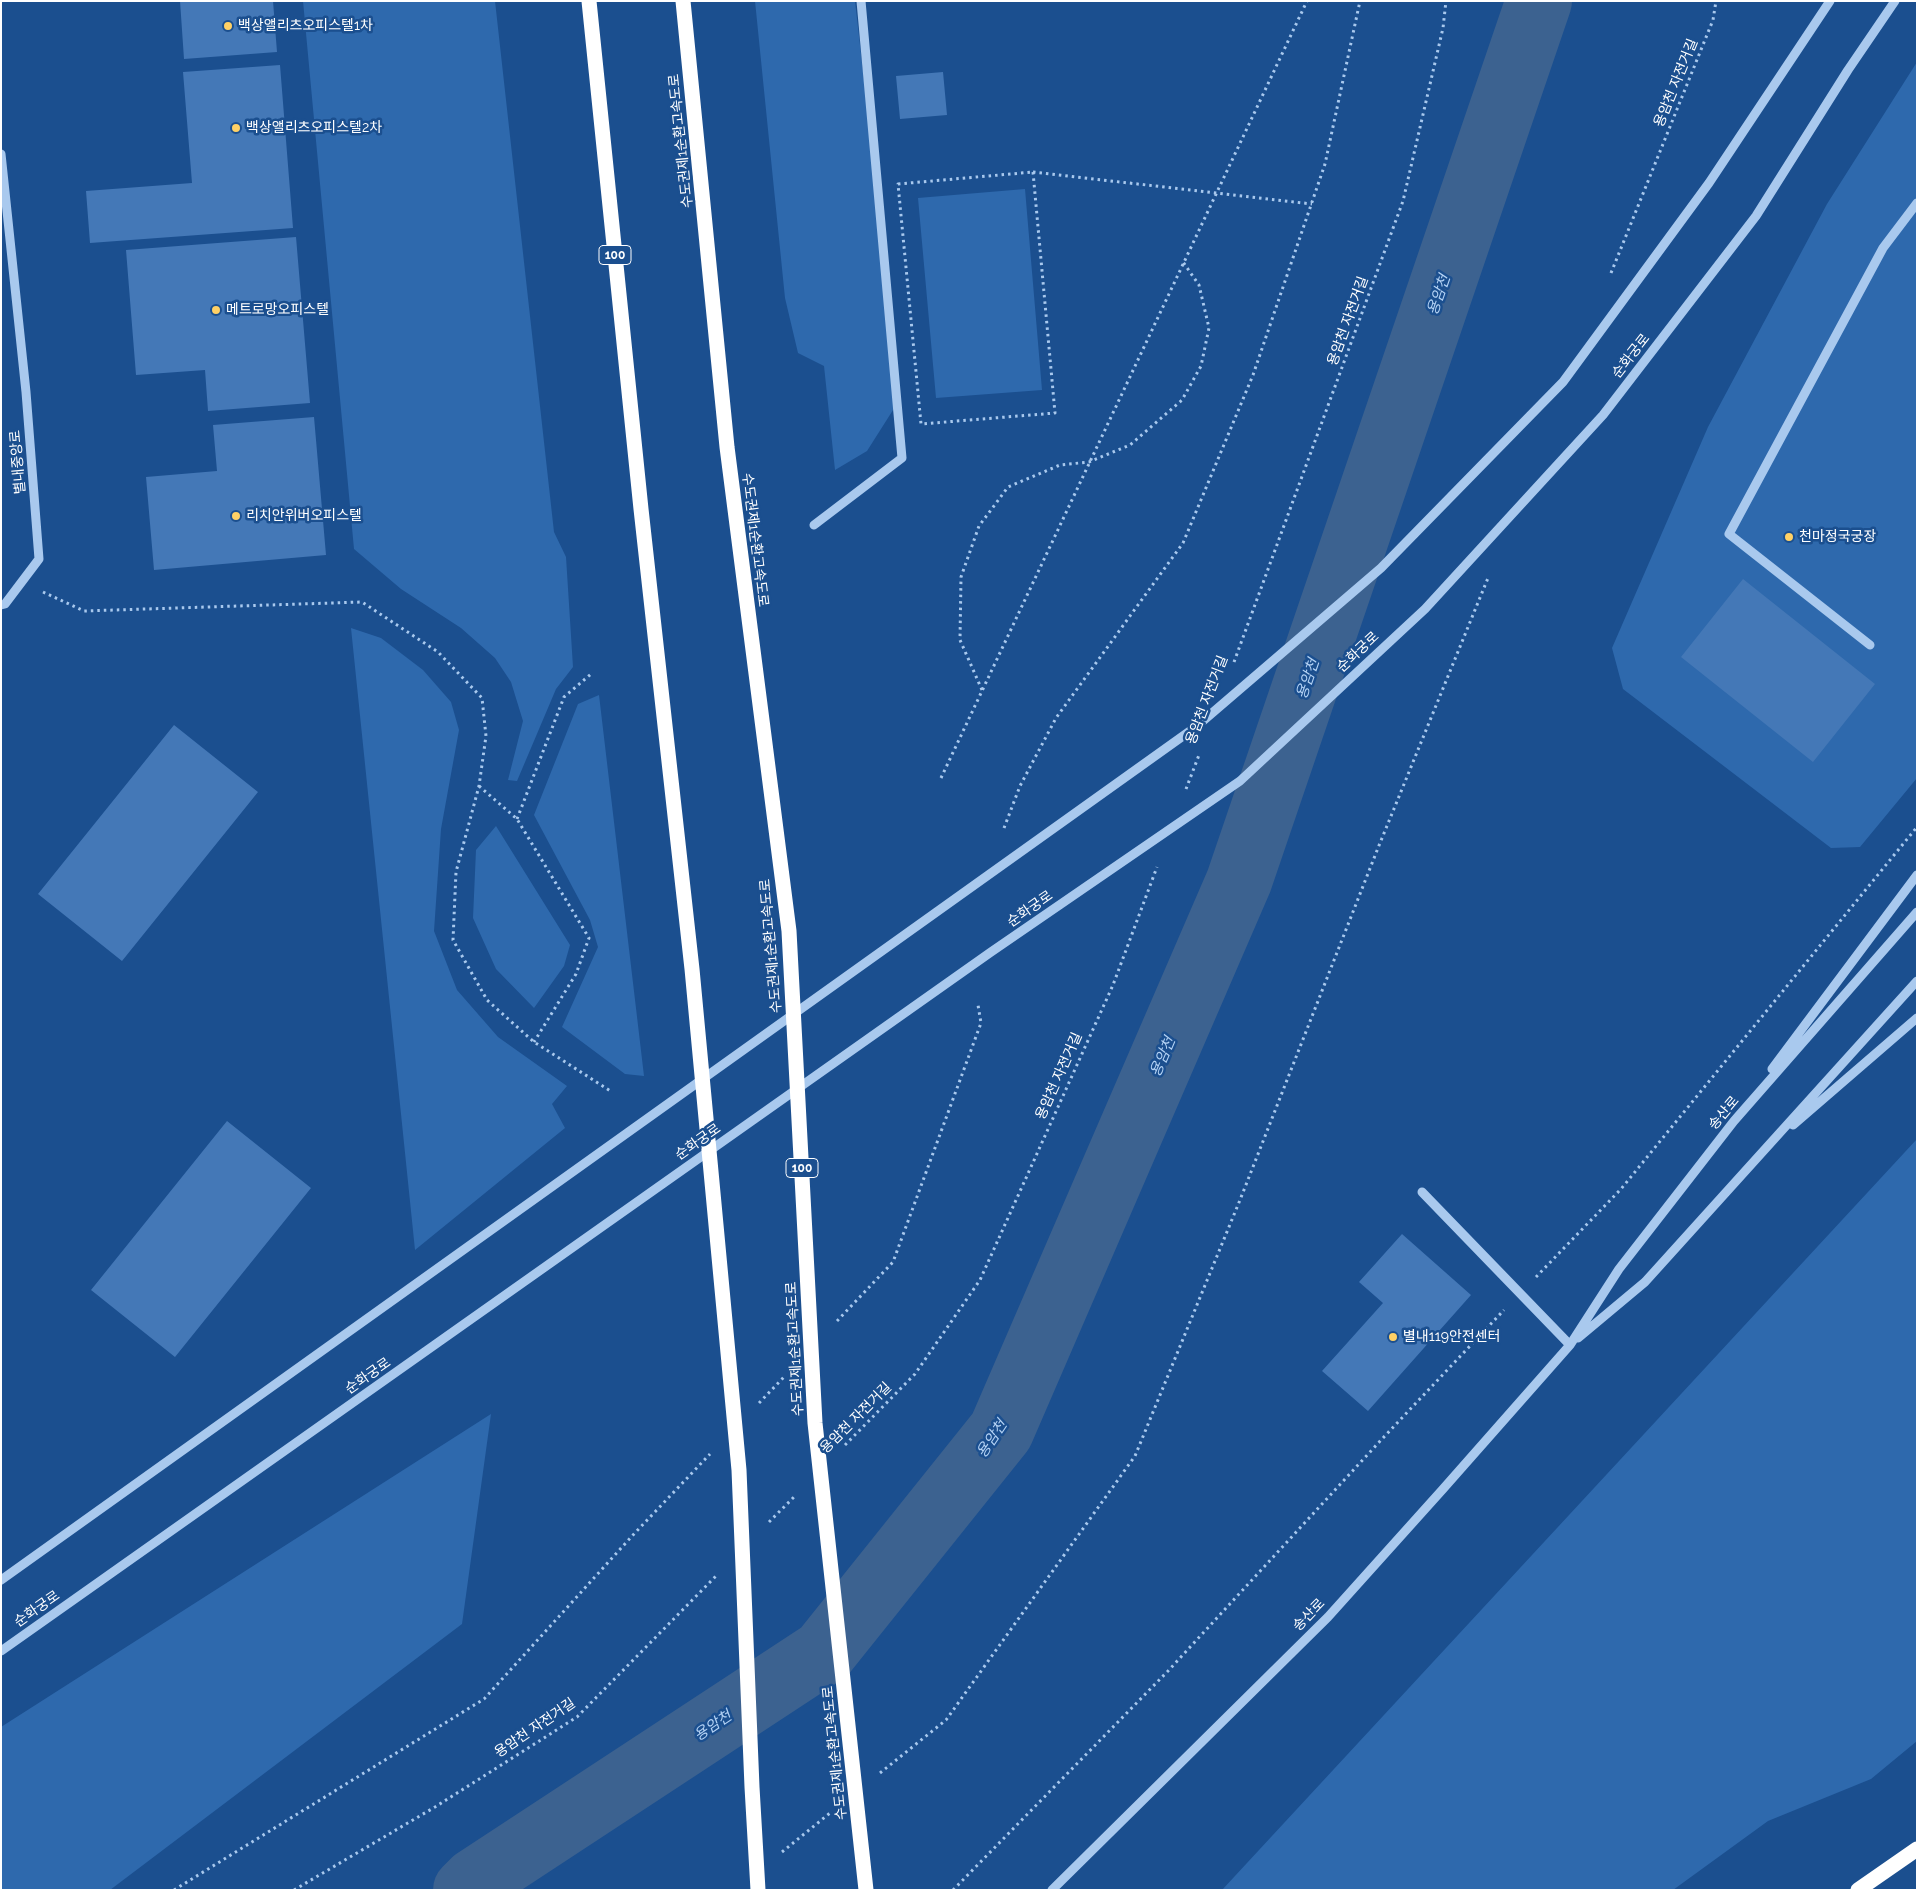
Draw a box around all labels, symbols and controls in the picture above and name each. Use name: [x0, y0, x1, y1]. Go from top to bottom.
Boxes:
place label: 백상앨리츠오피스텔1차: [238, 18, 373, 34]
marker: 백상앨리츠오피스텔1차: [222, 20, 234, 32]
street label: 용암천 자전거길: [1651, 36, 1701, 130]
street label: 수도권제1순환고속도로: [666, 73, 696, 209]
place label: 백상앨리츠오피스텔2차: [246, 120, 382, 136]
marker: 백상앨리츠오피스텔2차: [230, 122, 242, 134]
road number: 100: [599, 246, 631, 264]
water label: 용암천: [1424, 272, 1454, 318]
street label: 용암천 자전거길: [1324, 274, 1372, 368]
place label: 메트로망오피스텔: [226, 302, 329, 318]
marker: 메트로망오피스텔: [210, 304, 222, 316]
street label: 순화궁로: [1609, 331, 1653, 381]
street label: 별내중앙로: [7, 429, 29, 495]
street label: 수도권제1순환고속도로: [738, 472, 772, 608]
place label: 리치안위버오피스텔: [246, 508, 362, 524]
marker: 리치안위버오피스텔: [230, 510, 242, 522]
place label: 천마정국궁장: [1799, 529, 1876, 545]
marker: 천마정국궁장: [1783, 531, 1795, 543]
street label: 순화궁로: [1333, 628, 1383, 676]
street label: 용암천 자전거길: [1182, 653, 1232, 747]
water label: 용암천: [1293, 656, 1323, 702]
street label: 수도권제1순환고속도로: [757, 878, 785, 1014]
street label: 순화궁로: [1004, 887, 1056, 931]
street label: 용암천 자전거길: [1032, 1030, 1086, 1122]
water label: 용암천: [1147, 1034, 1179, 1080]
street label: 송산로: [1705, 1093, 1743, 1133]
street label: 순화궁로: [672, 1120, 724, 1164]
road number: 100: [786, 1158, 818, 1178]
street label: 수도권제1순환고속도로: [783, 1281, 807, 1417]
place label: 별내119안전센터: [1403, 1329, 1500, 1345]
marker: 별내119안전센터: [1387, 1331, 1399, 1343]
street label: 순화궁로: [342, 1354, 394, 1398]
street label: 용암천 자전거길: [817, 1379, 895, 1457]
water label: 용암천: [973, 1417, 1011, 1461]
street label: 순화궁로: [11, 1587, 63, 1631]
street label: 송산로: [1290, 1595, 1328, 1635]
street label: 수도권제1순환고속도로: [820, 1685, 850, 1821]
street label: 용암천 자전거길: [491, 1695, 579, 1761]
water label: 용암천: [691, 1707, 735, 1745]

